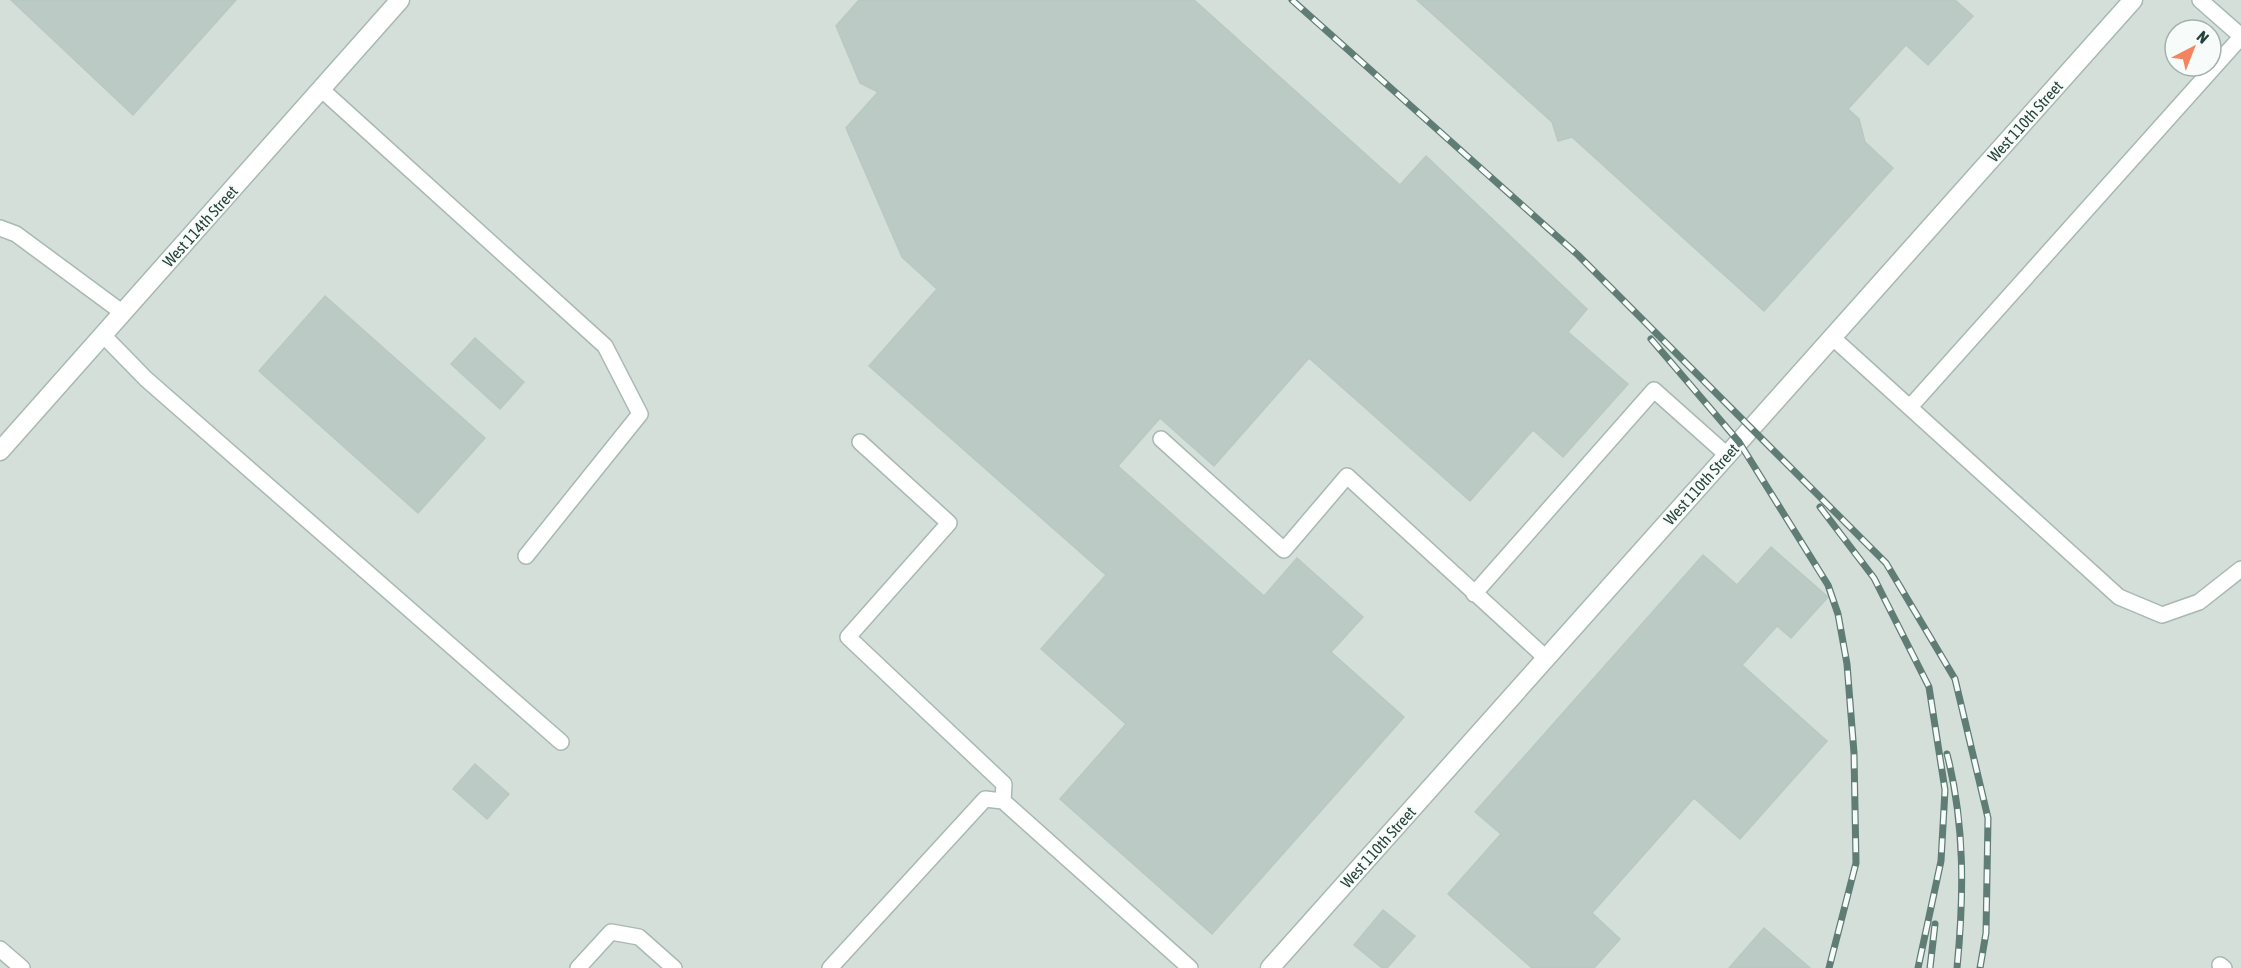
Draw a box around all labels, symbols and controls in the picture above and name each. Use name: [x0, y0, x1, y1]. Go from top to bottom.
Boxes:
north arrow: [2163, 18, 2223, 78]
text: N: [2194, 27, 2213, 47]
street label: West 110th Street: [1984, 76, 2066, 165]
street label: West 114th Street: [159, 181, 241, 270]
street label: West 110th Street: [1660, 439, 1742, 528]
street label: West 110th Street: [1337, 802, 1419, 891]

